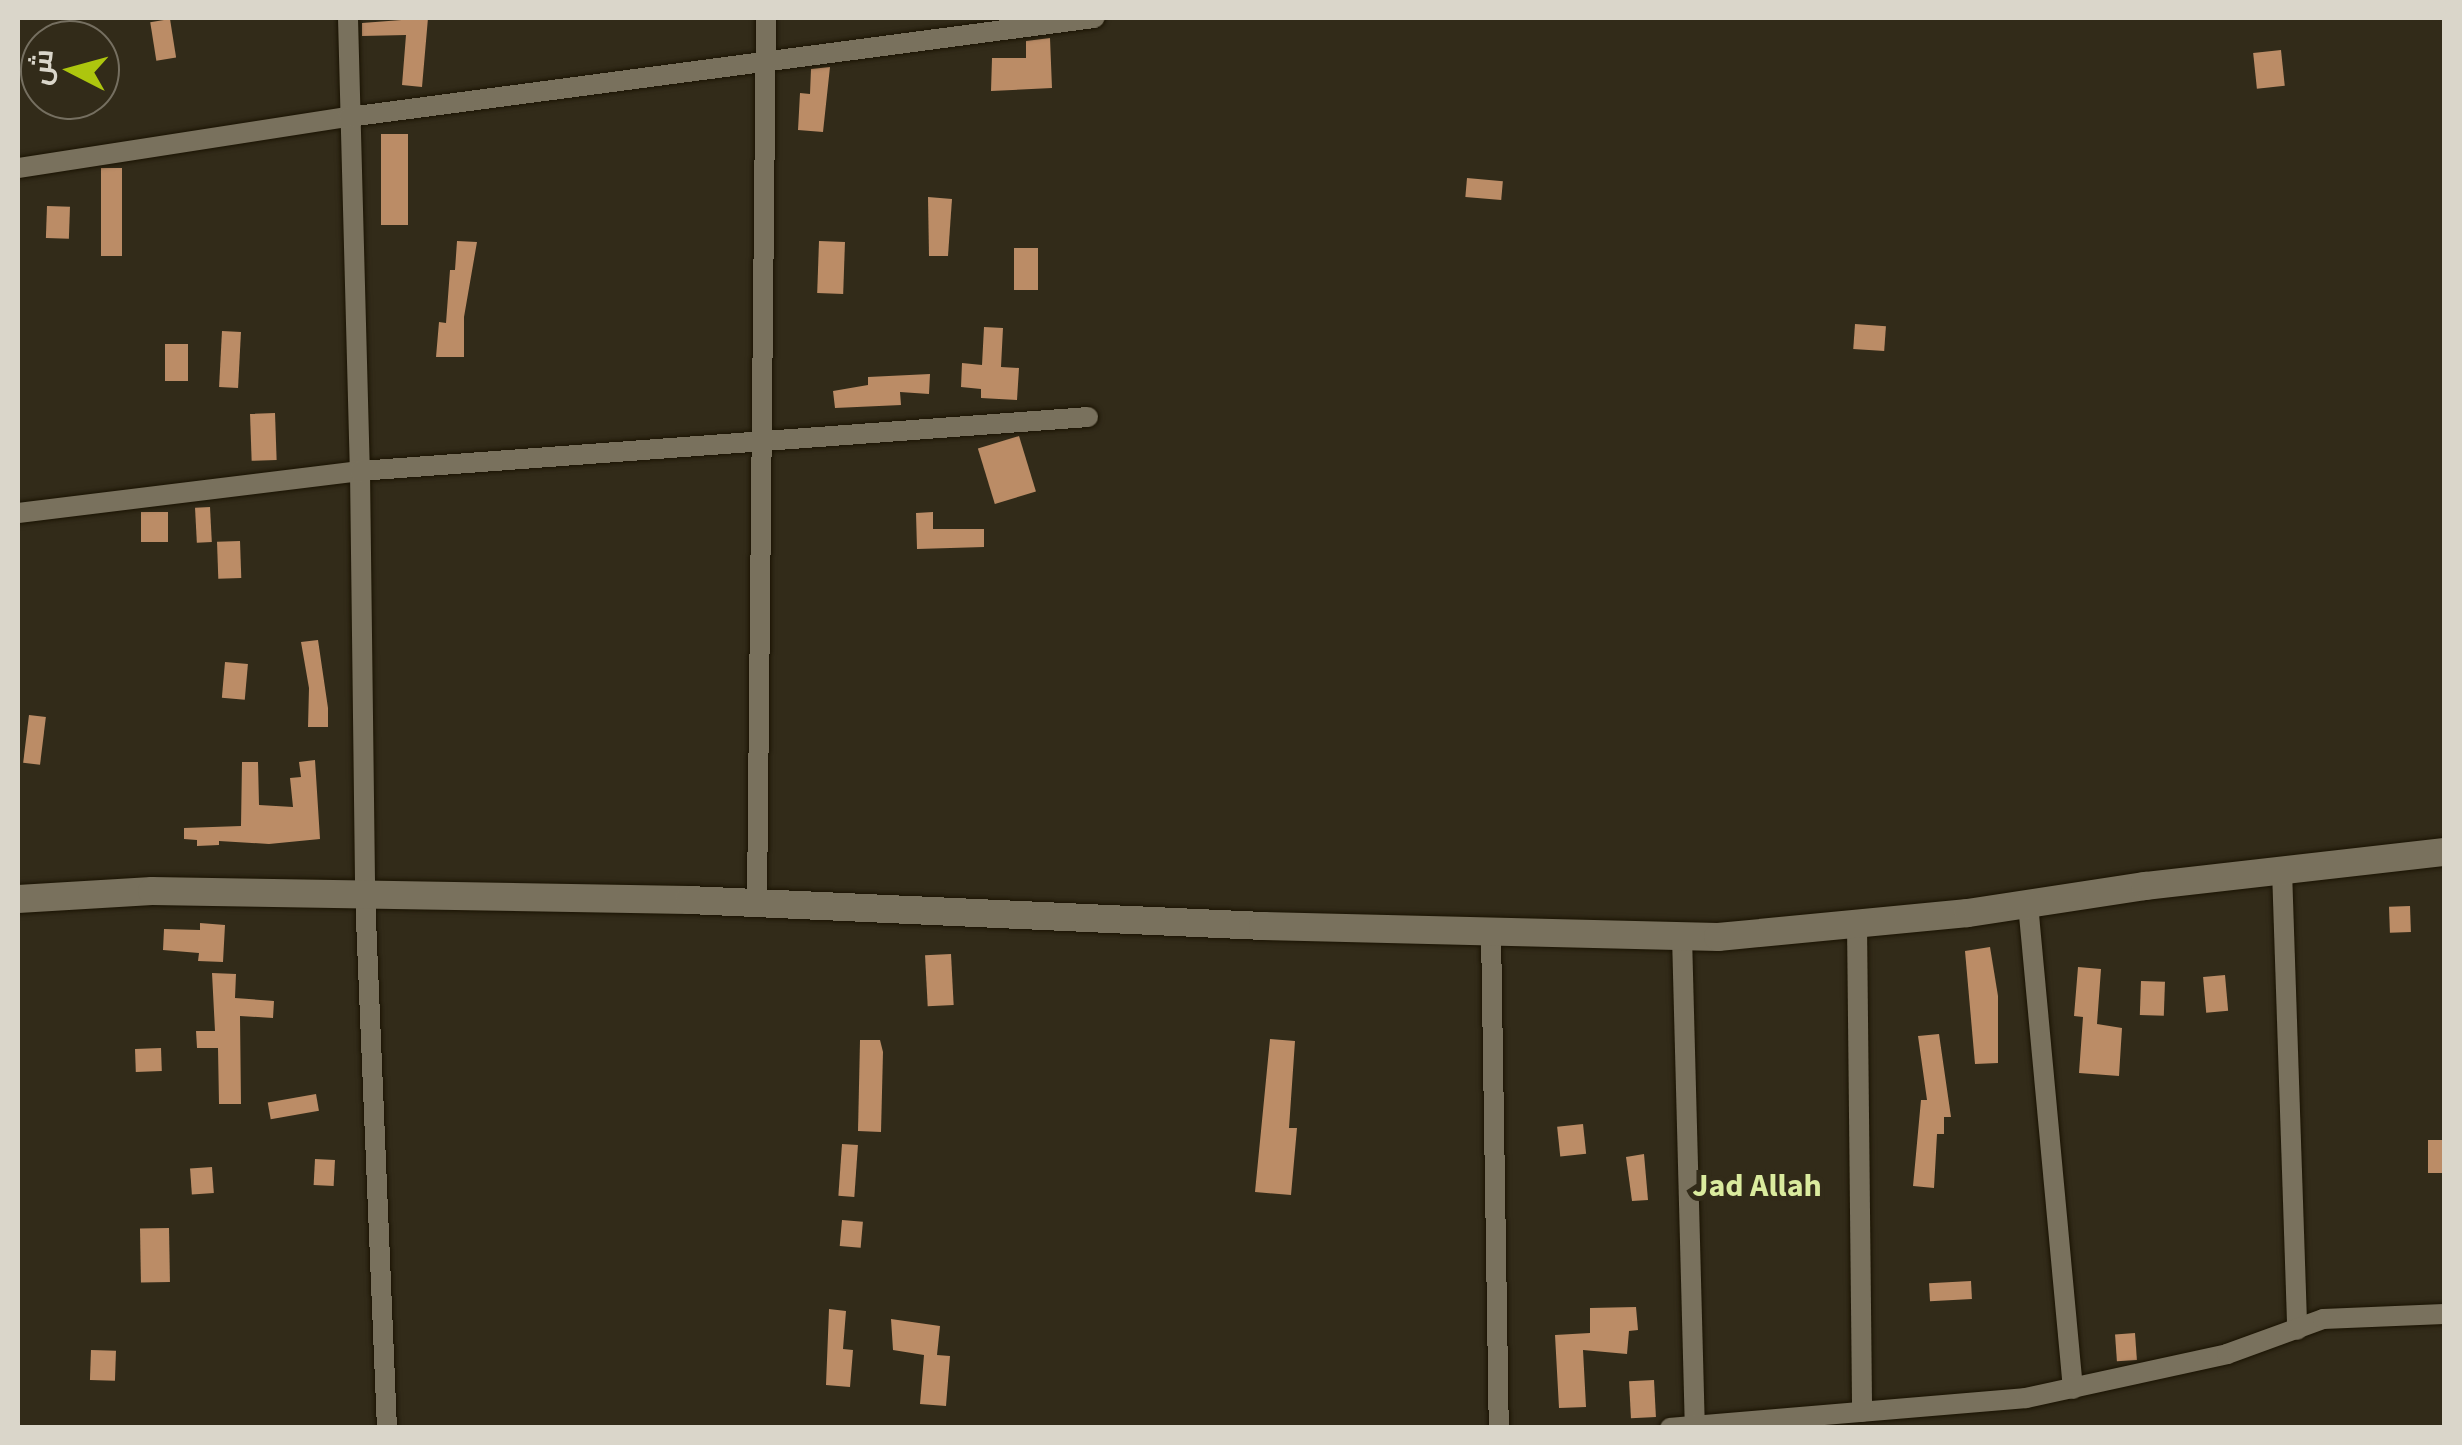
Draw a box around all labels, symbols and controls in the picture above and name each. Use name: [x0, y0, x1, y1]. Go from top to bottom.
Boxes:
north arrow: [20, 20, 120, 120]
text: ش: [20, 47, 64, 87]
district label: Jad Allah: [1692, 1167, 1822, 1205]

